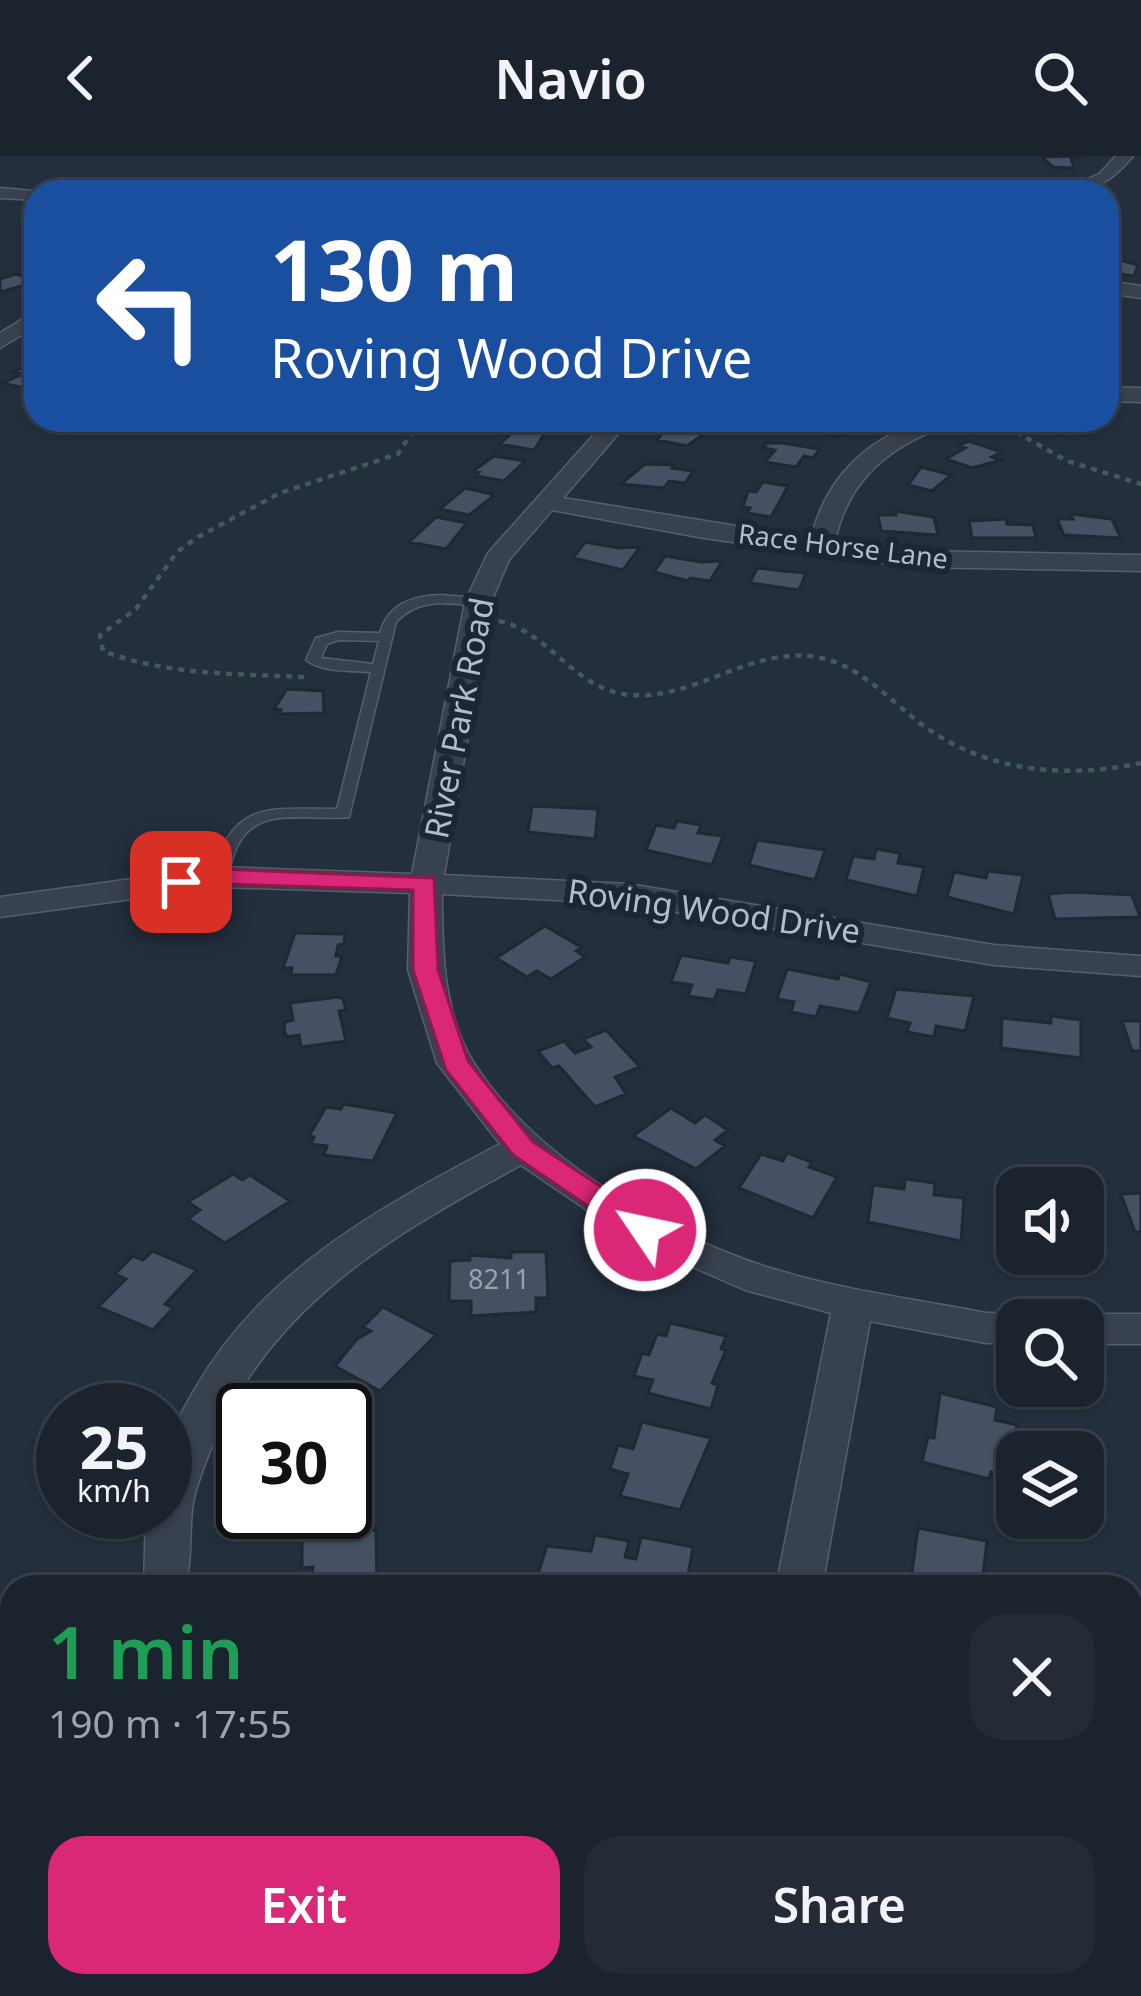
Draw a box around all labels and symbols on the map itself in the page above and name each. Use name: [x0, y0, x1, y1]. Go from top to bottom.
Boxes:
street label: Race Horse Lane: [736, 514, 950, 577]
street label: River Park Road: [413, 594, 504, 842]
pin: [130, 831, 232, 933]
street label: Roving Wood Drive: [565, 868, 863, 953]
position arrow: [582, 1167, 708, 1293]
house number: 8211: [468, 1260, 530, 1297]
speed limit sign: 30: [216, 1383, 372, 1539]

